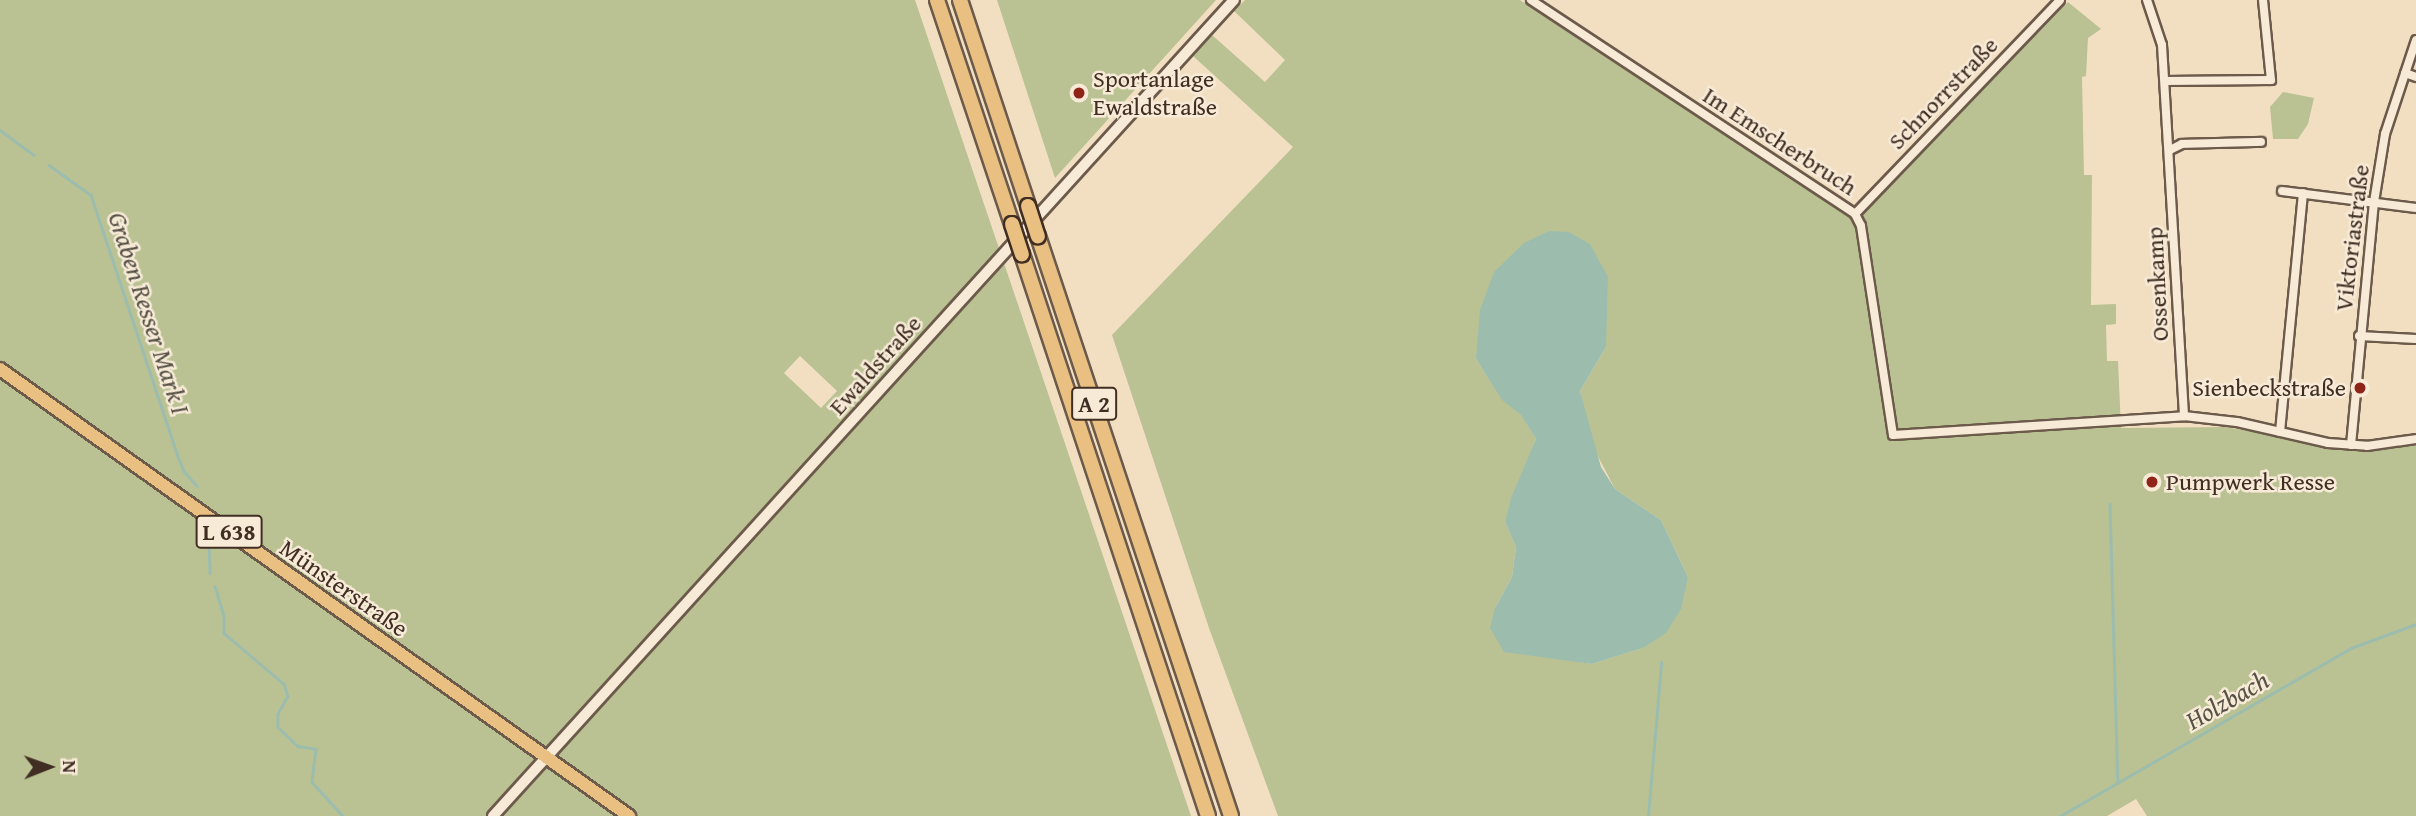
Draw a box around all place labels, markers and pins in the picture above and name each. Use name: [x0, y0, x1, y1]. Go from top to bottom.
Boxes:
place label: Sportanlage Ewaldstraße: [1093, 65, 1217, 121]
marker: Sportanlage Ewaldstraße: [1071, 85, 1087, 101]
place label: Sienbeckstraße: [2192, 374, 2346, 402]
marker: Sienbeckstraße: [2352, 380, 2368, 396]
place label: Pumpwerk Resse: [2166, 468, 2335, 496]
marker: Pumpwerk Resse: [2144, 474, 2160, 490]

